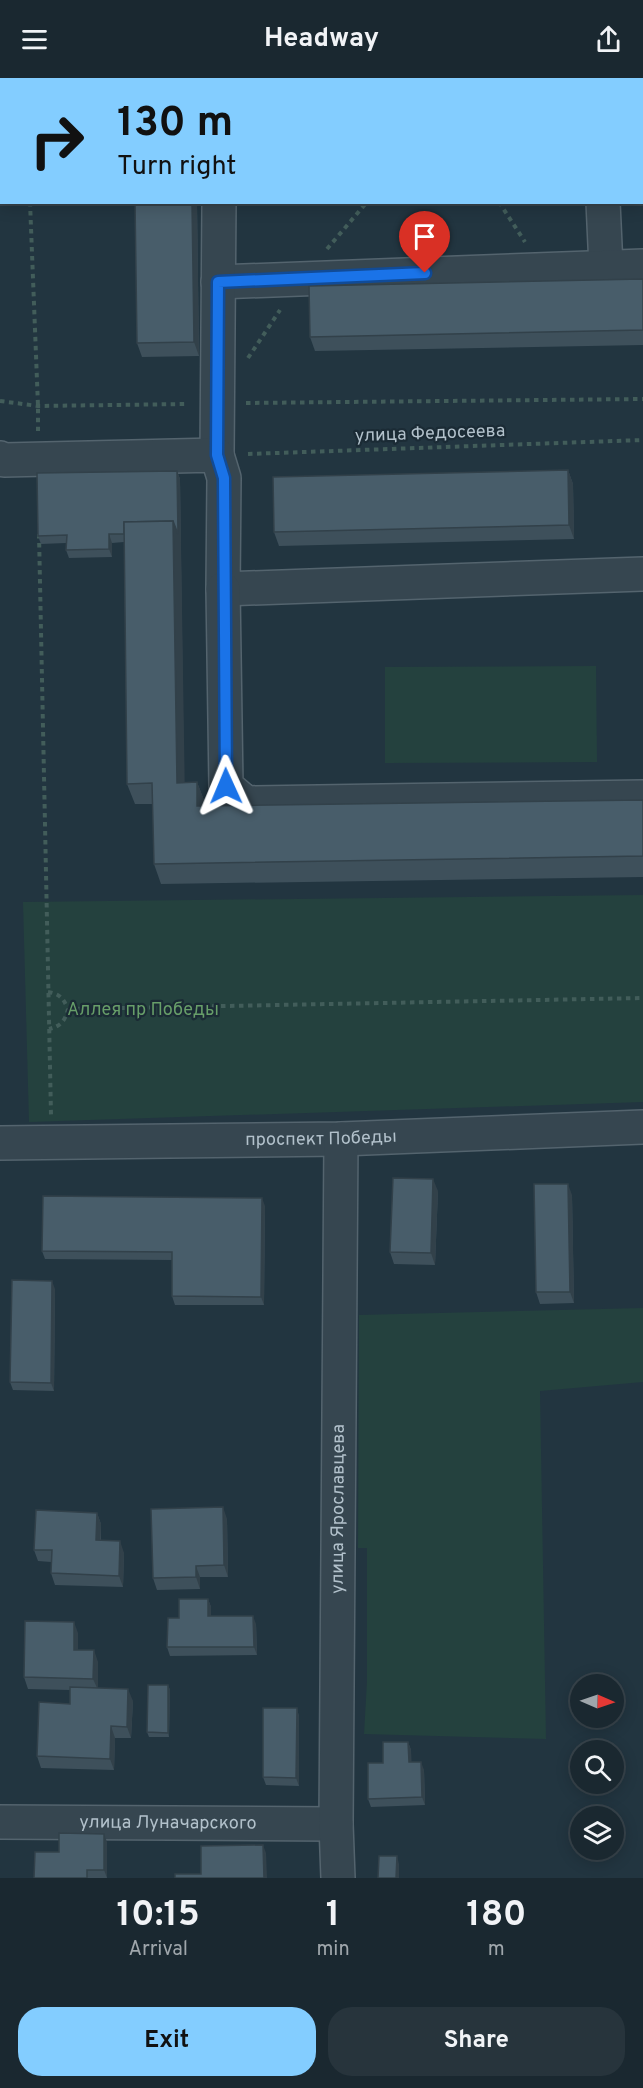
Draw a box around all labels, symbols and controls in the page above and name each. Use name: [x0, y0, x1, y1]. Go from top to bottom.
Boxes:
text: Headway: [264, 22, 379, 56]
icon: menu: [18, 23, 51, 56]
icon: share: [592, 23, 625, 56]
text: 130 m: [117, 98, 233, 151]
icon: right: [18, 102, 96, 180]
text: Turn right: [117, 150, 236, 184]
pin: [399, 211, 450, 273]
icon: arrive: [408, 220, 441, 253]
street label: улица Федосеева: [354, 420, 506, 448]
position arrow: [194, 754, 258, 818]
park label: Аллея пр Победы: [67, 999, 219, 1022]
street label: проспект Победы: [245, 1125, 397, 1152]
street label: улица Ярославцева: [326, 1424, 350, 1594]
north arrow: [570, 1674, 624, 1728]
map controls: [570, 1674, 624, 1860]
button: search: [570, 1740, 624, 1794]
button: layers: [570, 1806, 624, 1860]
street label: улица Луначарского: [79, 1811, 257, 1835]
text: 10:15: [117, 1893, 200, 1939]
text: 1: [326, 1893, 340, 1939]
text: 180: [466, 1893, 526, 1939]
text: Arrival: [128, 1937, 188, 1963]
text: min: [316, 1937, 350, 1963]
text: m: [488, 1937, 505, 1963]
button: Exit: [18, 2007, 316, 2076]
button: Share: [328, 2007, 625, 2076]

